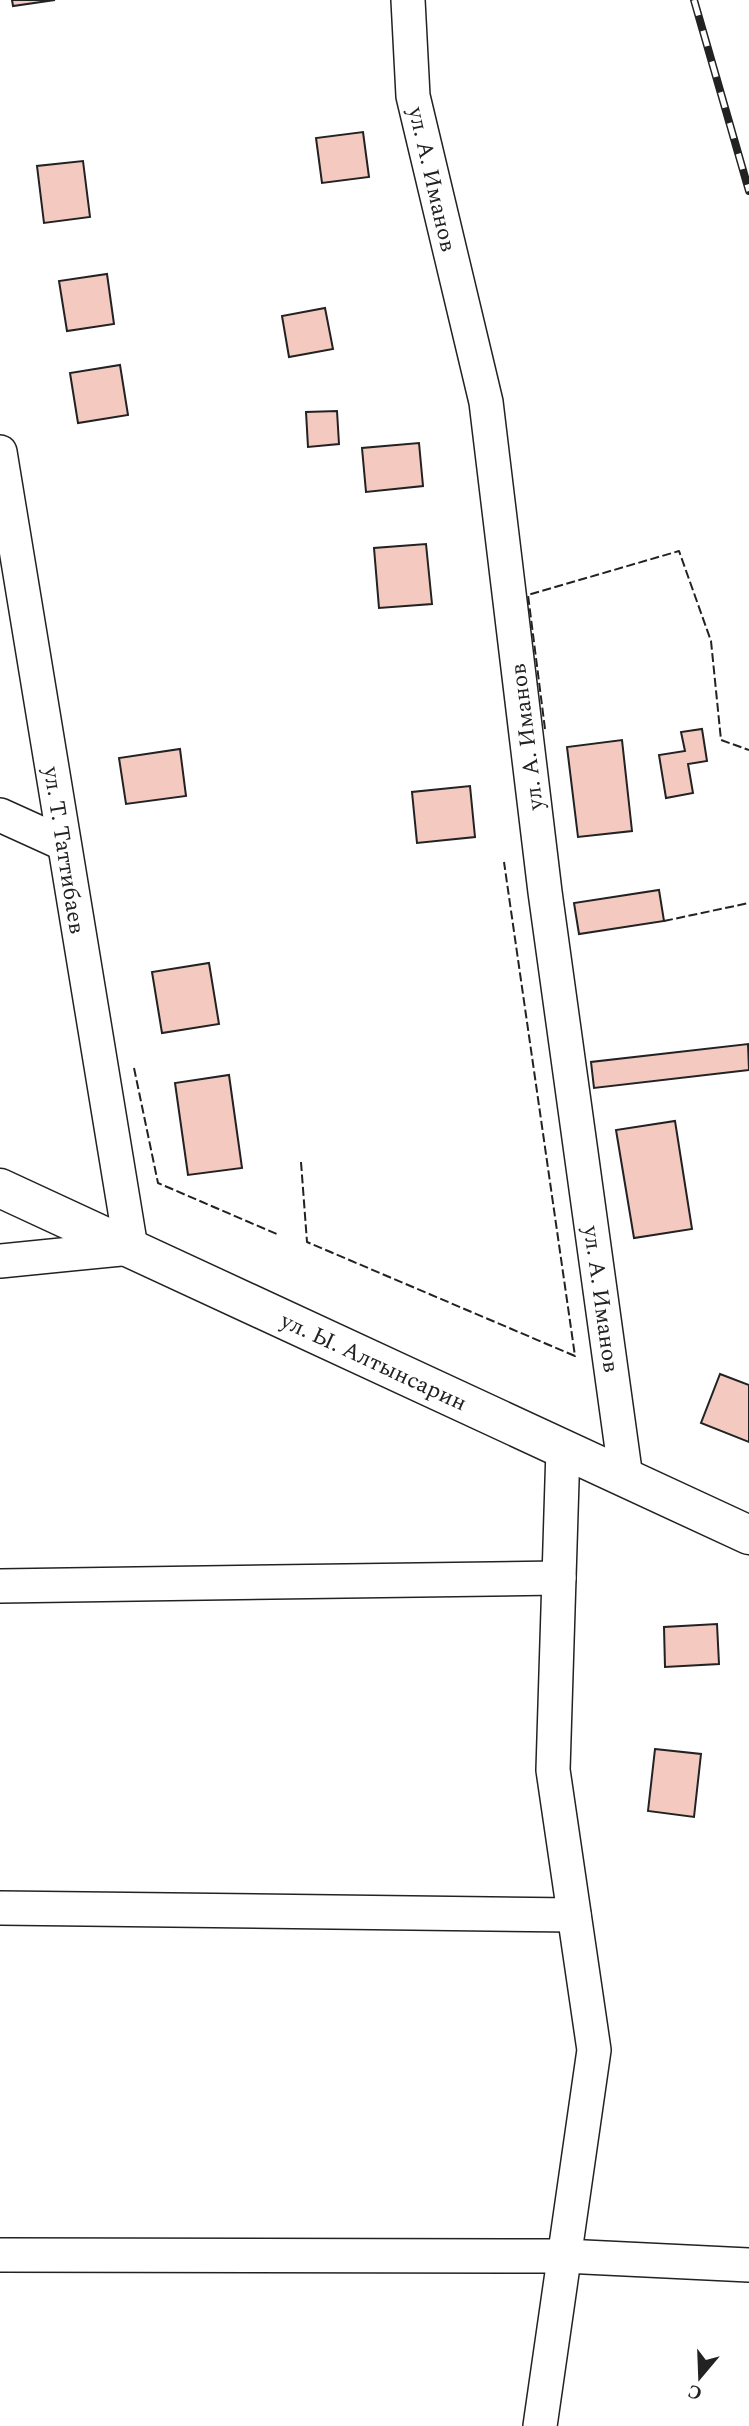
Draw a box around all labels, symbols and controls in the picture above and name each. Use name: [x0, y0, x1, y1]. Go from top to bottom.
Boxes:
street label: ул. А. Иманов: [398, 103, 465, 255]
street label: ул. А. Иманов: [501, 661, 554, 813]
street label: ул. Т. Таттибаев: [33, 763, 94, 936]
street label: ул. А. Иманов: [573, 1223, 628, 1375]
street label: ул. Ы. Алтынсарин: [273, 1303, 472, 1421]
north arrow: [665, 2342, 735, 2412]
text: С: [684, 2376, 706, 2408]

